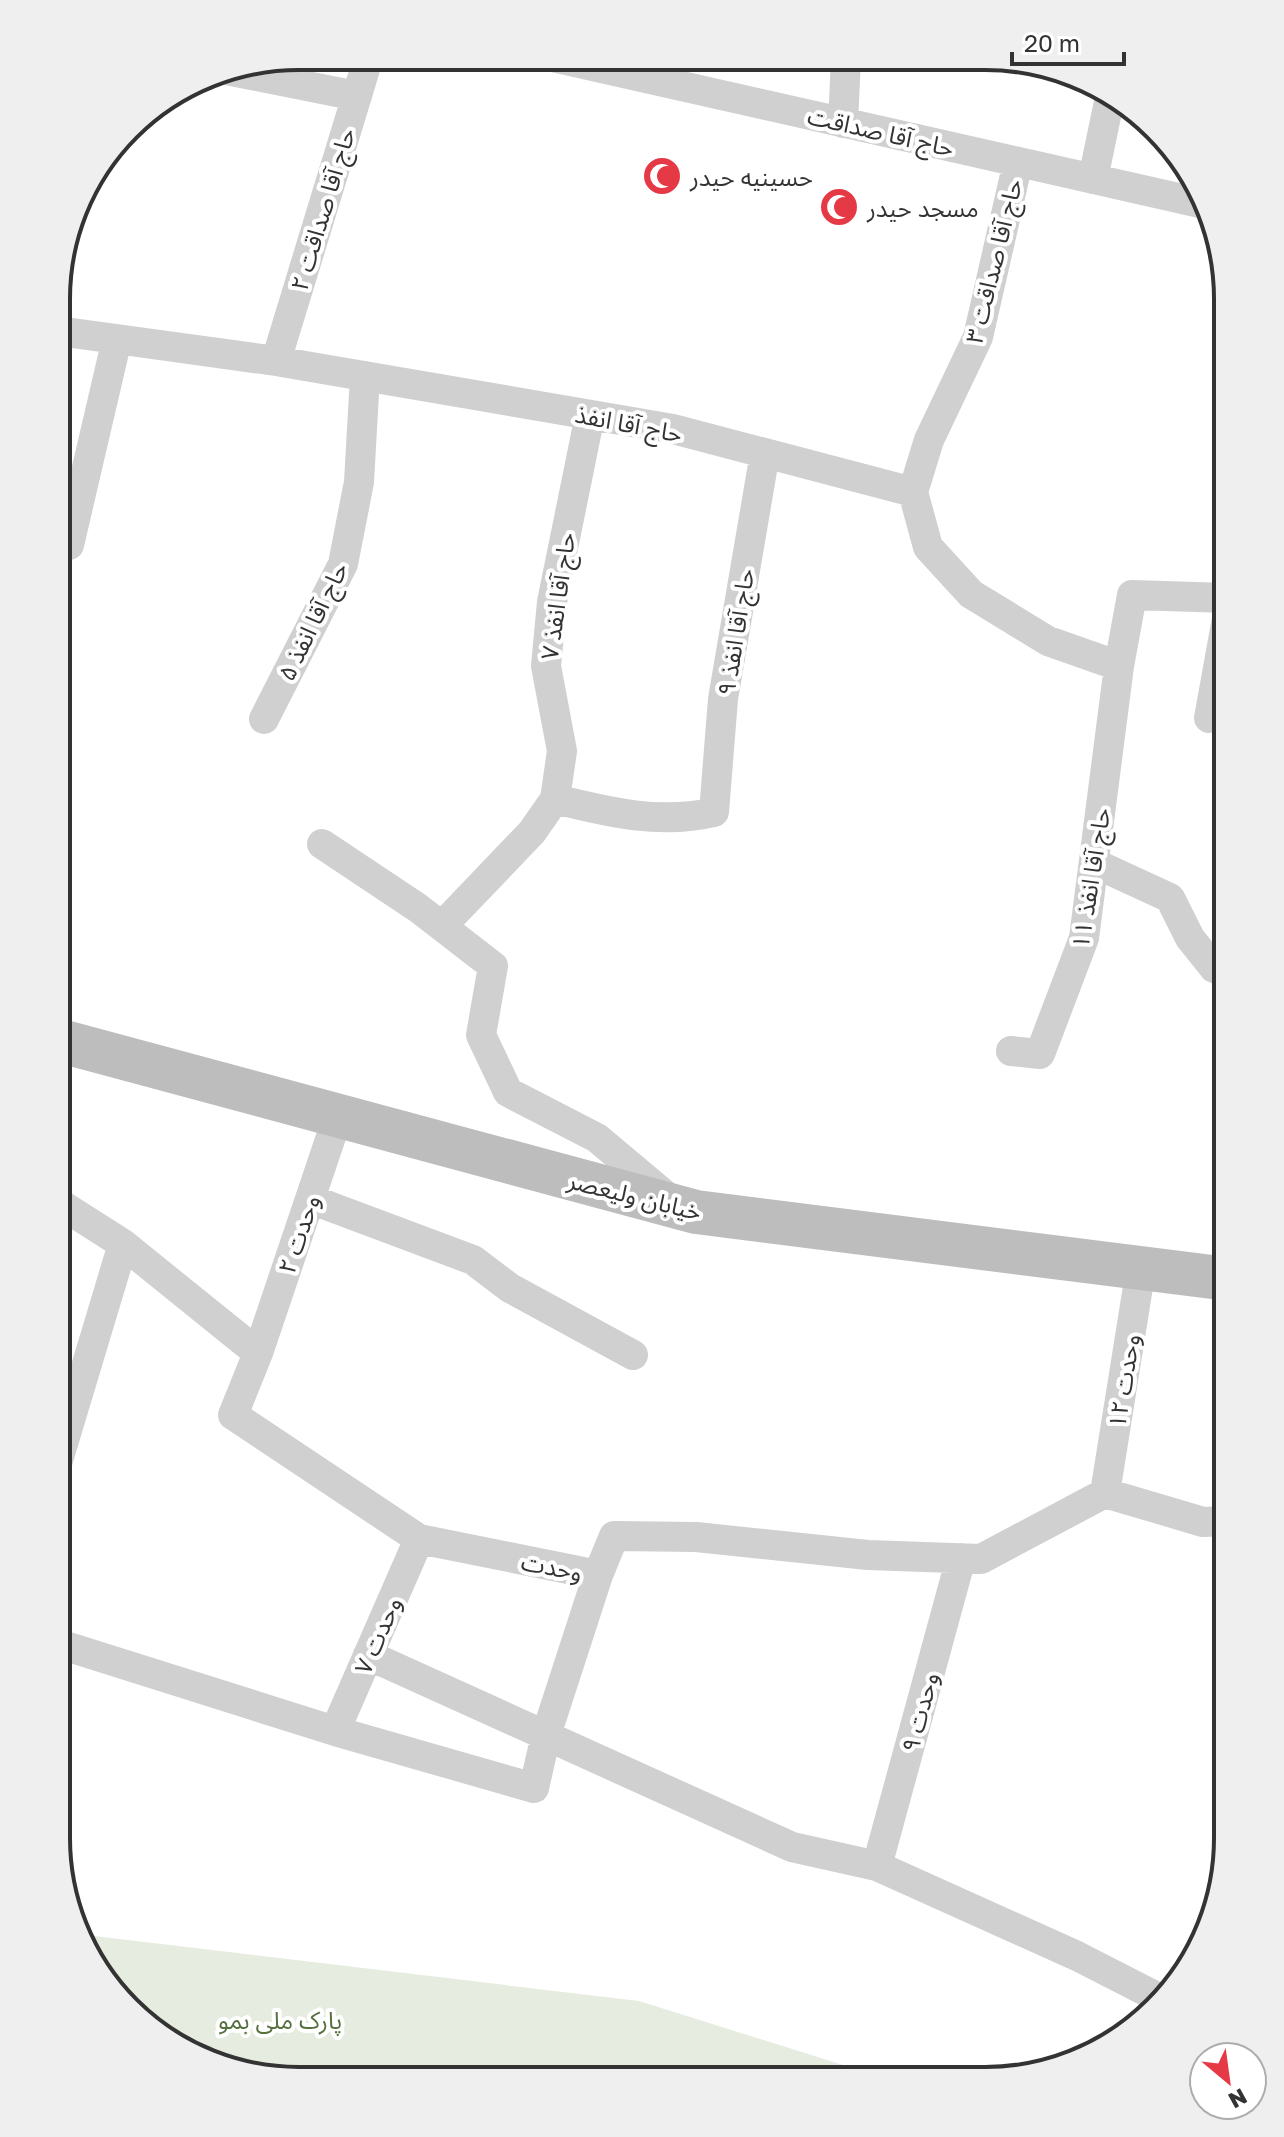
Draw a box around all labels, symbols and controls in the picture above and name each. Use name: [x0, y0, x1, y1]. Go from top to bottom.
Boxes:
scale bar: [1012, 16, 1124, 66]
text: 20 m: [1024, 28, 1080, 57]
street label: حاج آقا صداقت: [804, 100, 957, 166]
street label: حاج آقا صداقت ۲: [283, 124, 364, 295]
mosque icon: حسینیه حیدر: [641, 155, 683, 197]
place label: حسینیه حیدر: [689, 162, 813, 192]
street label: حاج آقا صداقت ۳: [959, 176, 1031, 347]
mosque icon: مسجد حیدر: [818, 186, 860, 228]
place label: مسجد حیدر: [866, 193, 979, 223]
street label: حاج آقا انفذ: [572, 398, 685, 452]
street label: حاج آقا انفذ ۷: [534, 530, 584, 662]
street label: حاج آقا انفذ ۵: [271, 557, 357, 687]
street label: حاج آقا انفذ ۹: [711, 566, 763, 698]
street label: حاج آقا انفذ ۱۱: [1065, 806, 1119, 951]
street label: خیابان ولیعصر: [564, 1164, 705, 1227]
street label: وحدت ۲: [271, 1191, 326, 1277]
street label: وحدت ۱۲: [1101, 1332, 1146, 1430]
street label: وحدت: [519, 1546, 585, 1587]
street label: وحدت ۷: [347, 1592, 408, 1678]
street label: وحدت ۹: [894, 1669, 944, 1755]
park label: پارک ملی بمو: [218, 2005, 342, 2036]
north arrow: [1188, 2041, 1268, 2121]
text: N: [1224, 2083, 1252, 2115]

